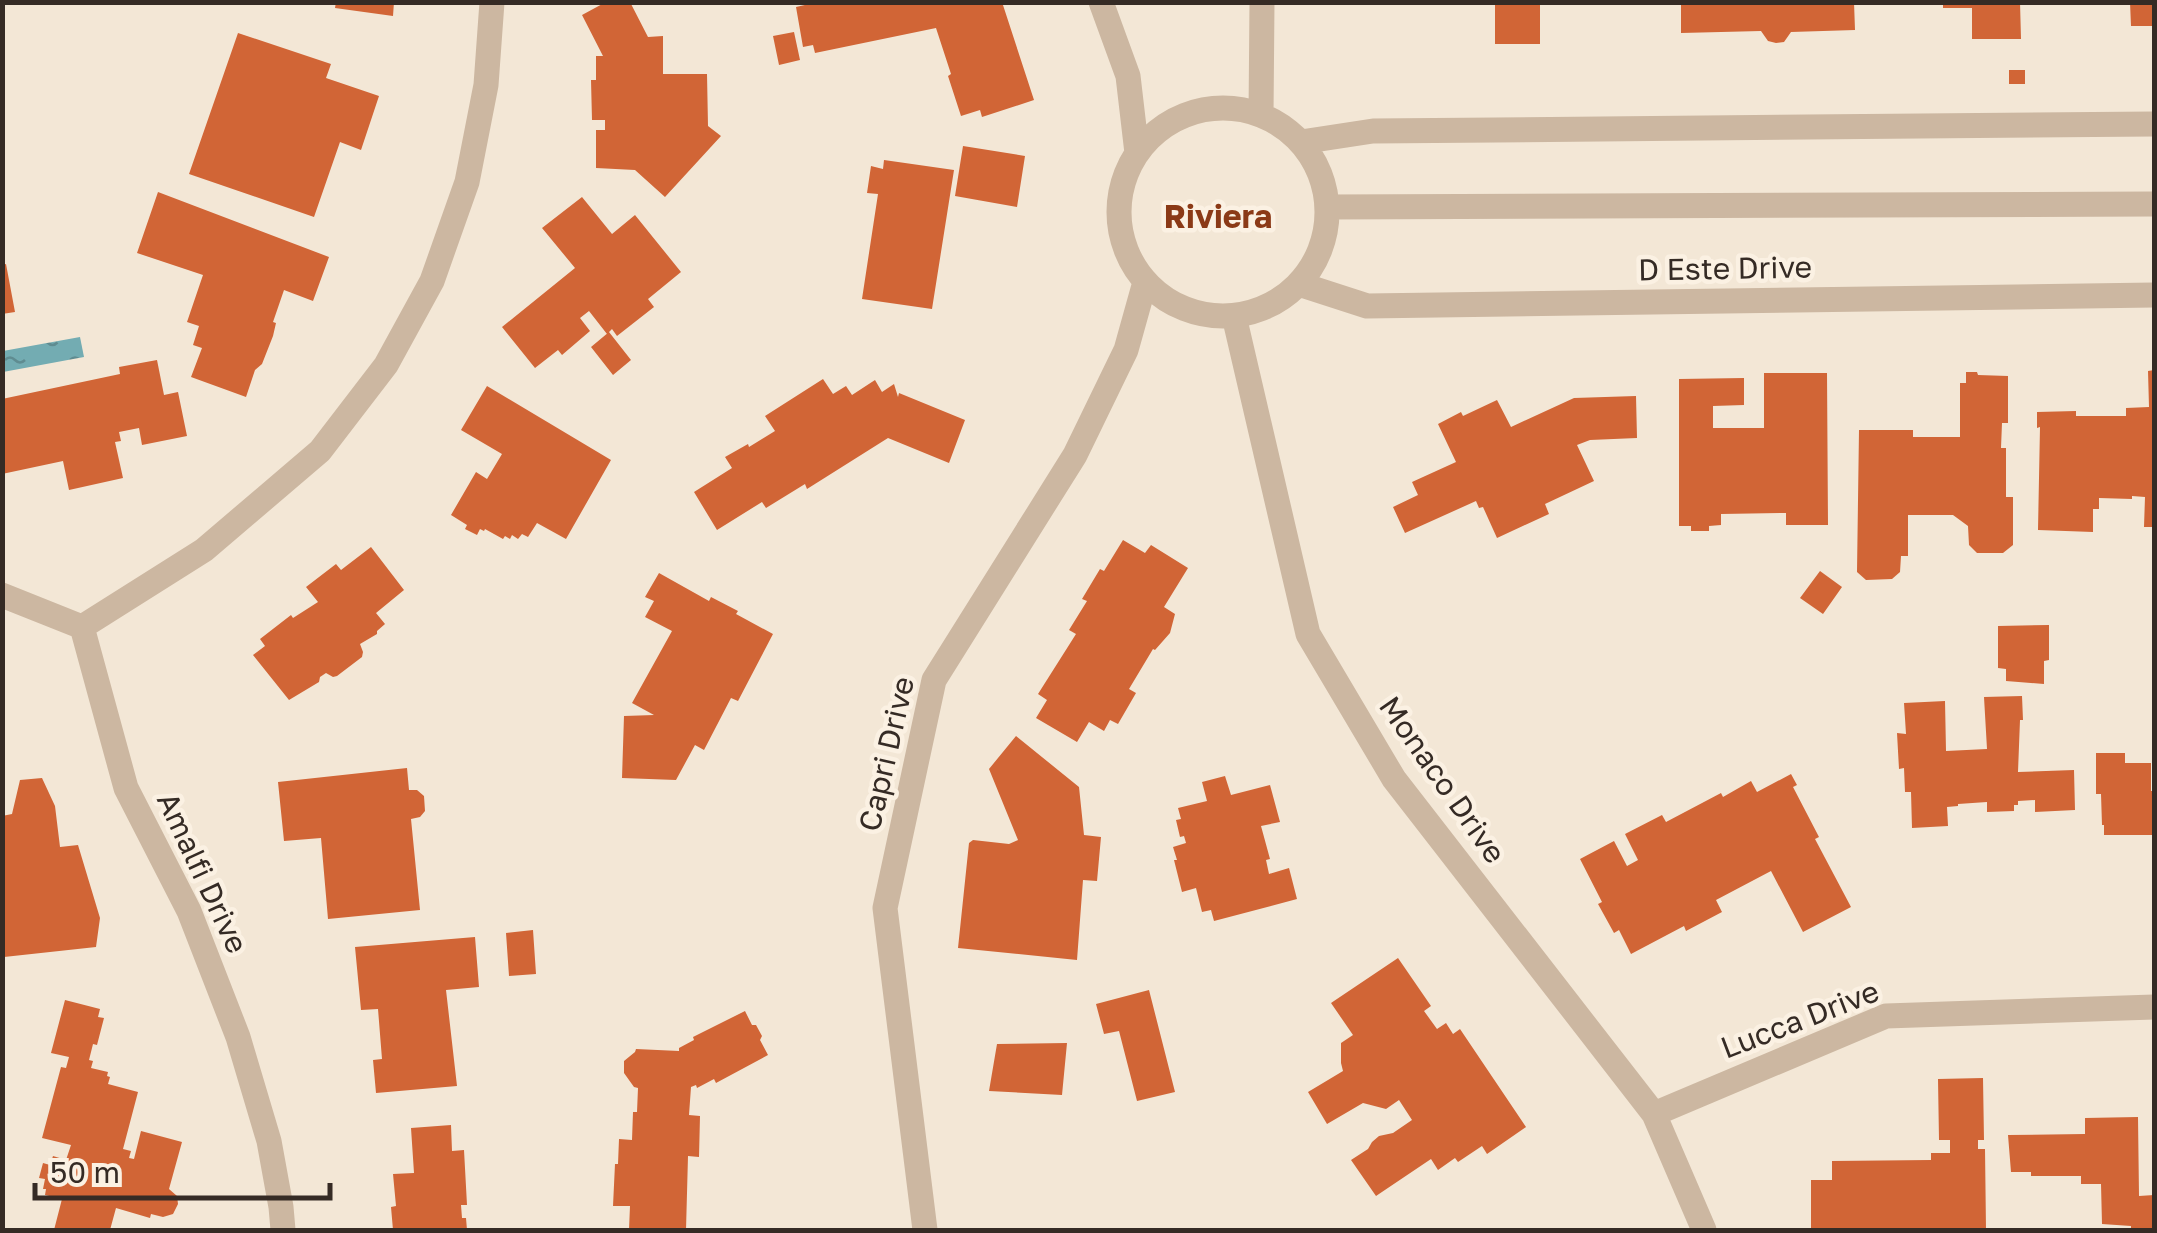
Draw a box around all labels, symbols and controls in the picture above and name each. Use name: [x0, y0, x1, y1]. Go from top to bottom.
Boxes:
district label: Riviera: [1164, 197, 1272, 235]
street label: D Este Drive: [1638, 248, 1812, 288]
street label: Capri Drive: [851, 673, 921, 835]
street label: Monaco Drive: [1372, 689, 1514, 870]
street label: Amalfi Drive: [150, 786, 256, 959]
street label: Lucca Drive: [1716, 972, 1884, 1066]
scale bar: [35, 1138, 330, 1200]
text: 50 m: [50, 1154, 120, 1190]

